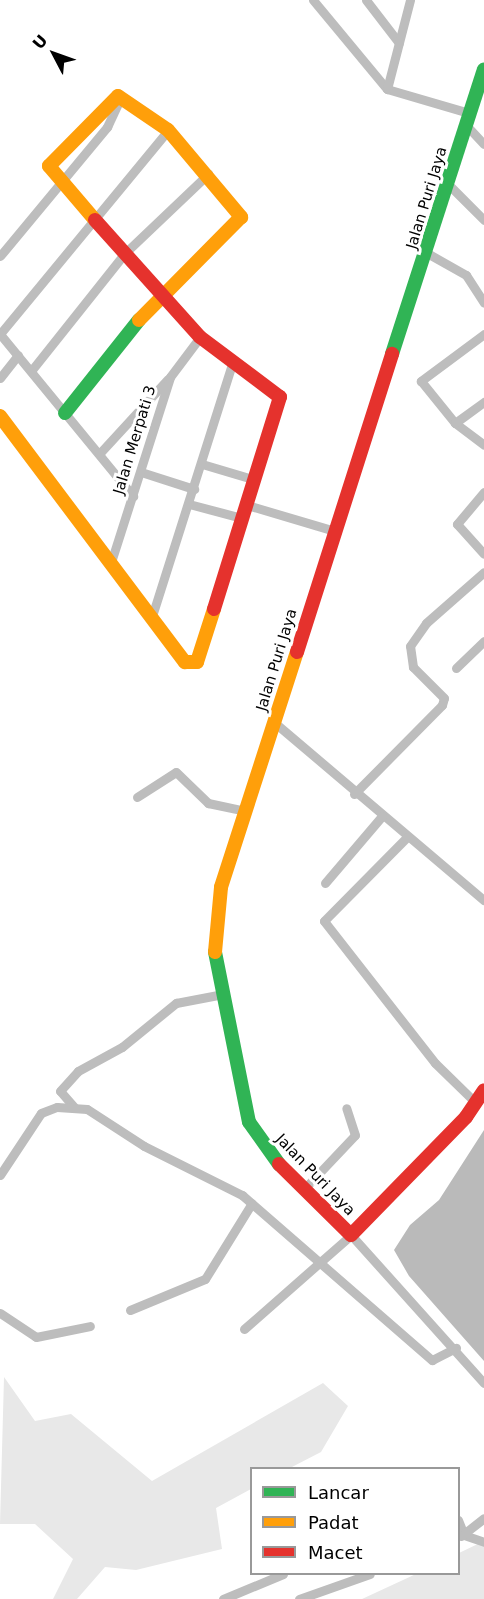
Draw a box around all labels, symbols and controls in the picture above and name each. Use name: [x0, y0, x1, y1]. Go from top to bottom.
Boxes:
north arrow: [24, 24, 84, 84]
text: U: [29, 31, 51, 53]
street label: Jalan Puri Jaya: [403, 145, 451, 251]
street label: Jalan Merpati 3: [110, 383, 160, 497]
street label: Jalan Puri Jaya: [253, 607, 301, 713]
street label: Jalan Puri Jaya: [272, 1131, 358, 1219]
legend: [250, 1467, 460, 1575]
text: Lancar: [308, 1482, 369, 1503]
text: Padat: [308, 1512, 359, 1533]
text: Macet: [308, 1542, 363, 1563]

